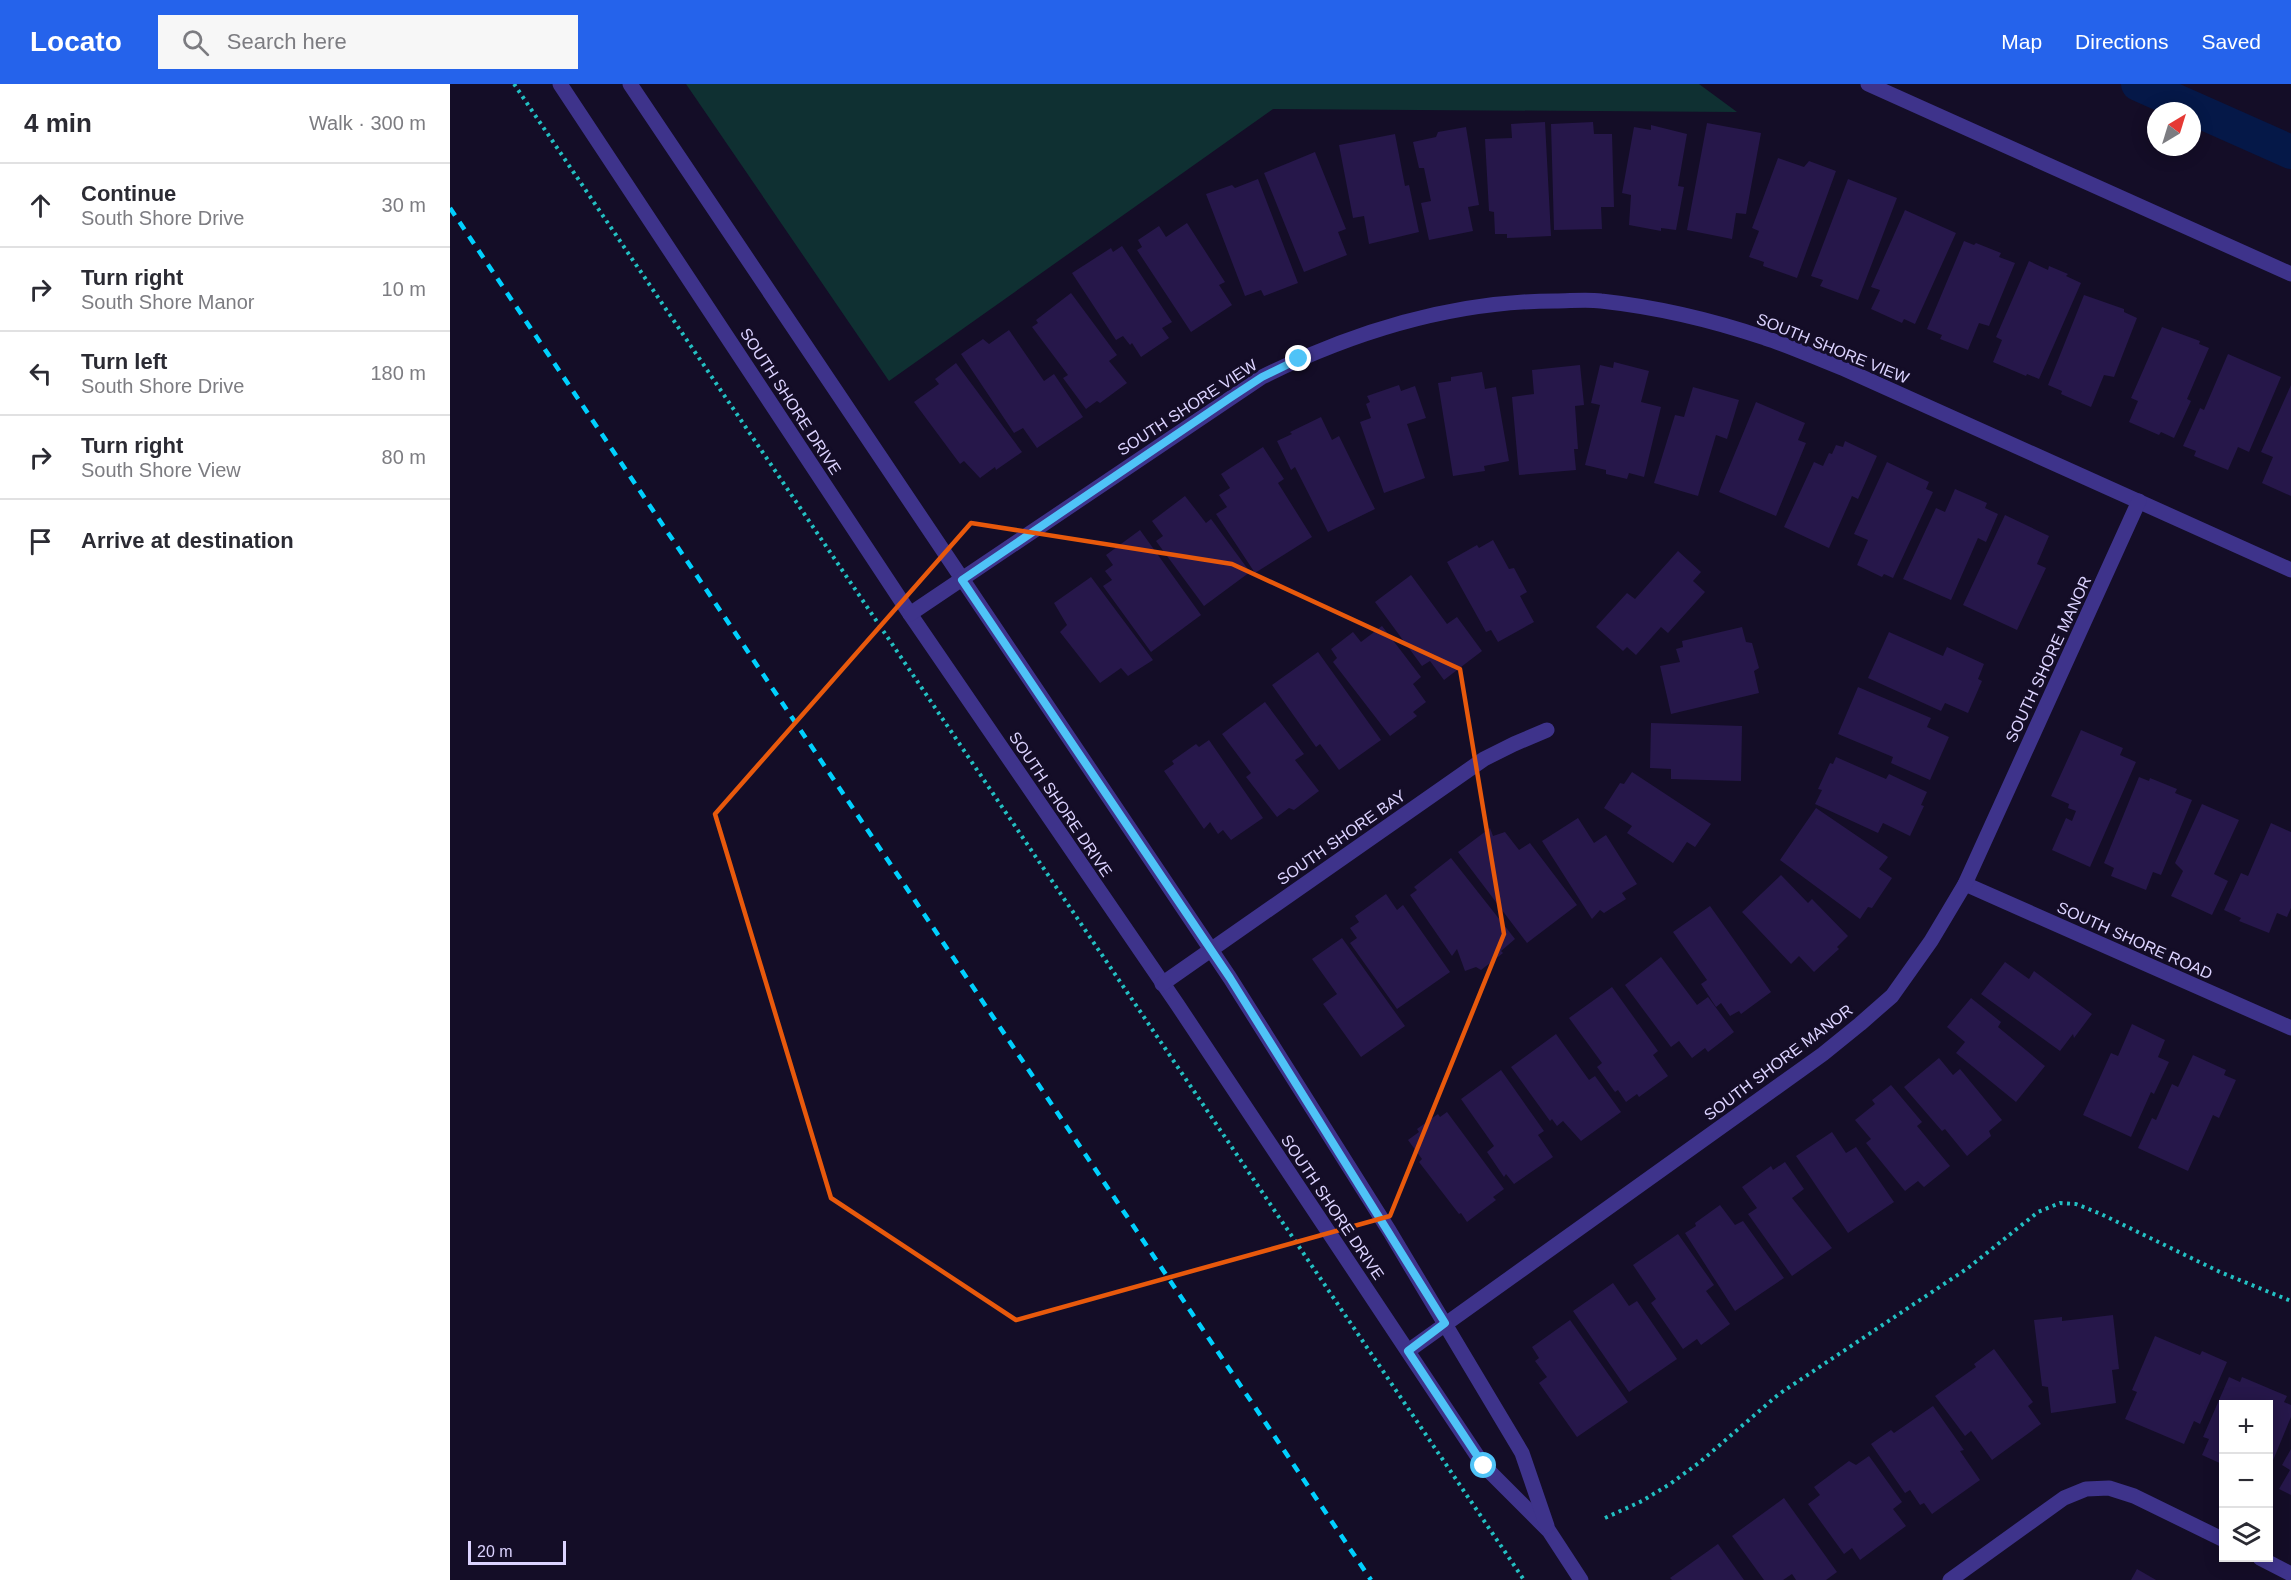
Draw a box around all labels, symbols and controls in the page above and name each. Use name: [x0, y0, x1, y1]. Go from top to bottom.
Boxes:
search box: [158, 15, 578, 69]
text: Locato: [30, 26, 122, 57]
icon: search: [179, 26, 212, 59]
text: Search here: [227, 29, 347, 54]
text: Map: [2001, 30, 2042, 53]
text: Directions: [2075, 30, 2168, 53]
text: Saved: [2201, 30, 2261, 53]
north arrow: [2147, 102, 2201, 156]
text: 4 min: [24, 108, 92, 138]
text: Walk · 300 m: [309, 112, 426, 134]
text: Continue: [81, 181, 176, 206]
icon: ahead: [24, 189, 57, 222]
text: 30 m: [382, 194, 426, 216]
text: South Shore Drive: [81, 207, 244, 229]
text: Turn right: [81, 265, 183, 290]
icon: right: [24, 273, 57, 306]
text: 10 m: [382, 278, 426, 300]
text: South Shore Manor: [81, 291, 254, 313]
street label: SOUTH SHORE VIEW: [1754, 310, 1912, 387]
street label: SOUTH SHORE DRIVE: [737, 325, 844, 477]
route end: [1285, 345, 1311, 371]
text: Turn left: [81, 349, 167, 374]
street label: SOUTH SHORE VIEW: [1114, 356, 1261, 459]
icon: left: [24, 357, 57, 390]
text: 180 m: [370, 362, 426, 384]
text: South Shore Drive: [81, 375, 244, 397]
text: Turn right: [81, 433, 183, 458]
icon: right: [24, 441, 57, 474]
text: 80 m: [382, 446, 426, 468]
text: South Shore View: [81, 459, 241, 481]
icon: arrive: [24, 525, 57, 558]
text: Arrive at destination: [81, 528, 294, 553]
street label: SOUTH SHORE MANOR: [2002, 573, 2094, 745]
street label: SOUTH SHORE DRIVE: [1006, 729, 1115, 880]
street label: SOUTH SHORE BAY: [1274, 786, 1409, 888]
street label: SOUTH SHORE ROAD: [2055, 899, 2215, 982]
street label: SOUTH SHORE MANOR: [1701, 1001, 1856, 1124]
street label: SOUTH SHORE DRIVE: [1278, 1132, 1387, 1283]
map controls: [2219, 1400, 2273, 1562]
button: +: [2219, 1400, 2273, 1454]
route start: [1470, 1452, 1496, 1478]
button: −: [2219, 1454, 2273, 1508]
button: layers: [2219, 1508, 2273, 1562]
scale bar: [468, 1538, 566, 1566]
text: 20 m: [477, 1543, 513, 1560]

